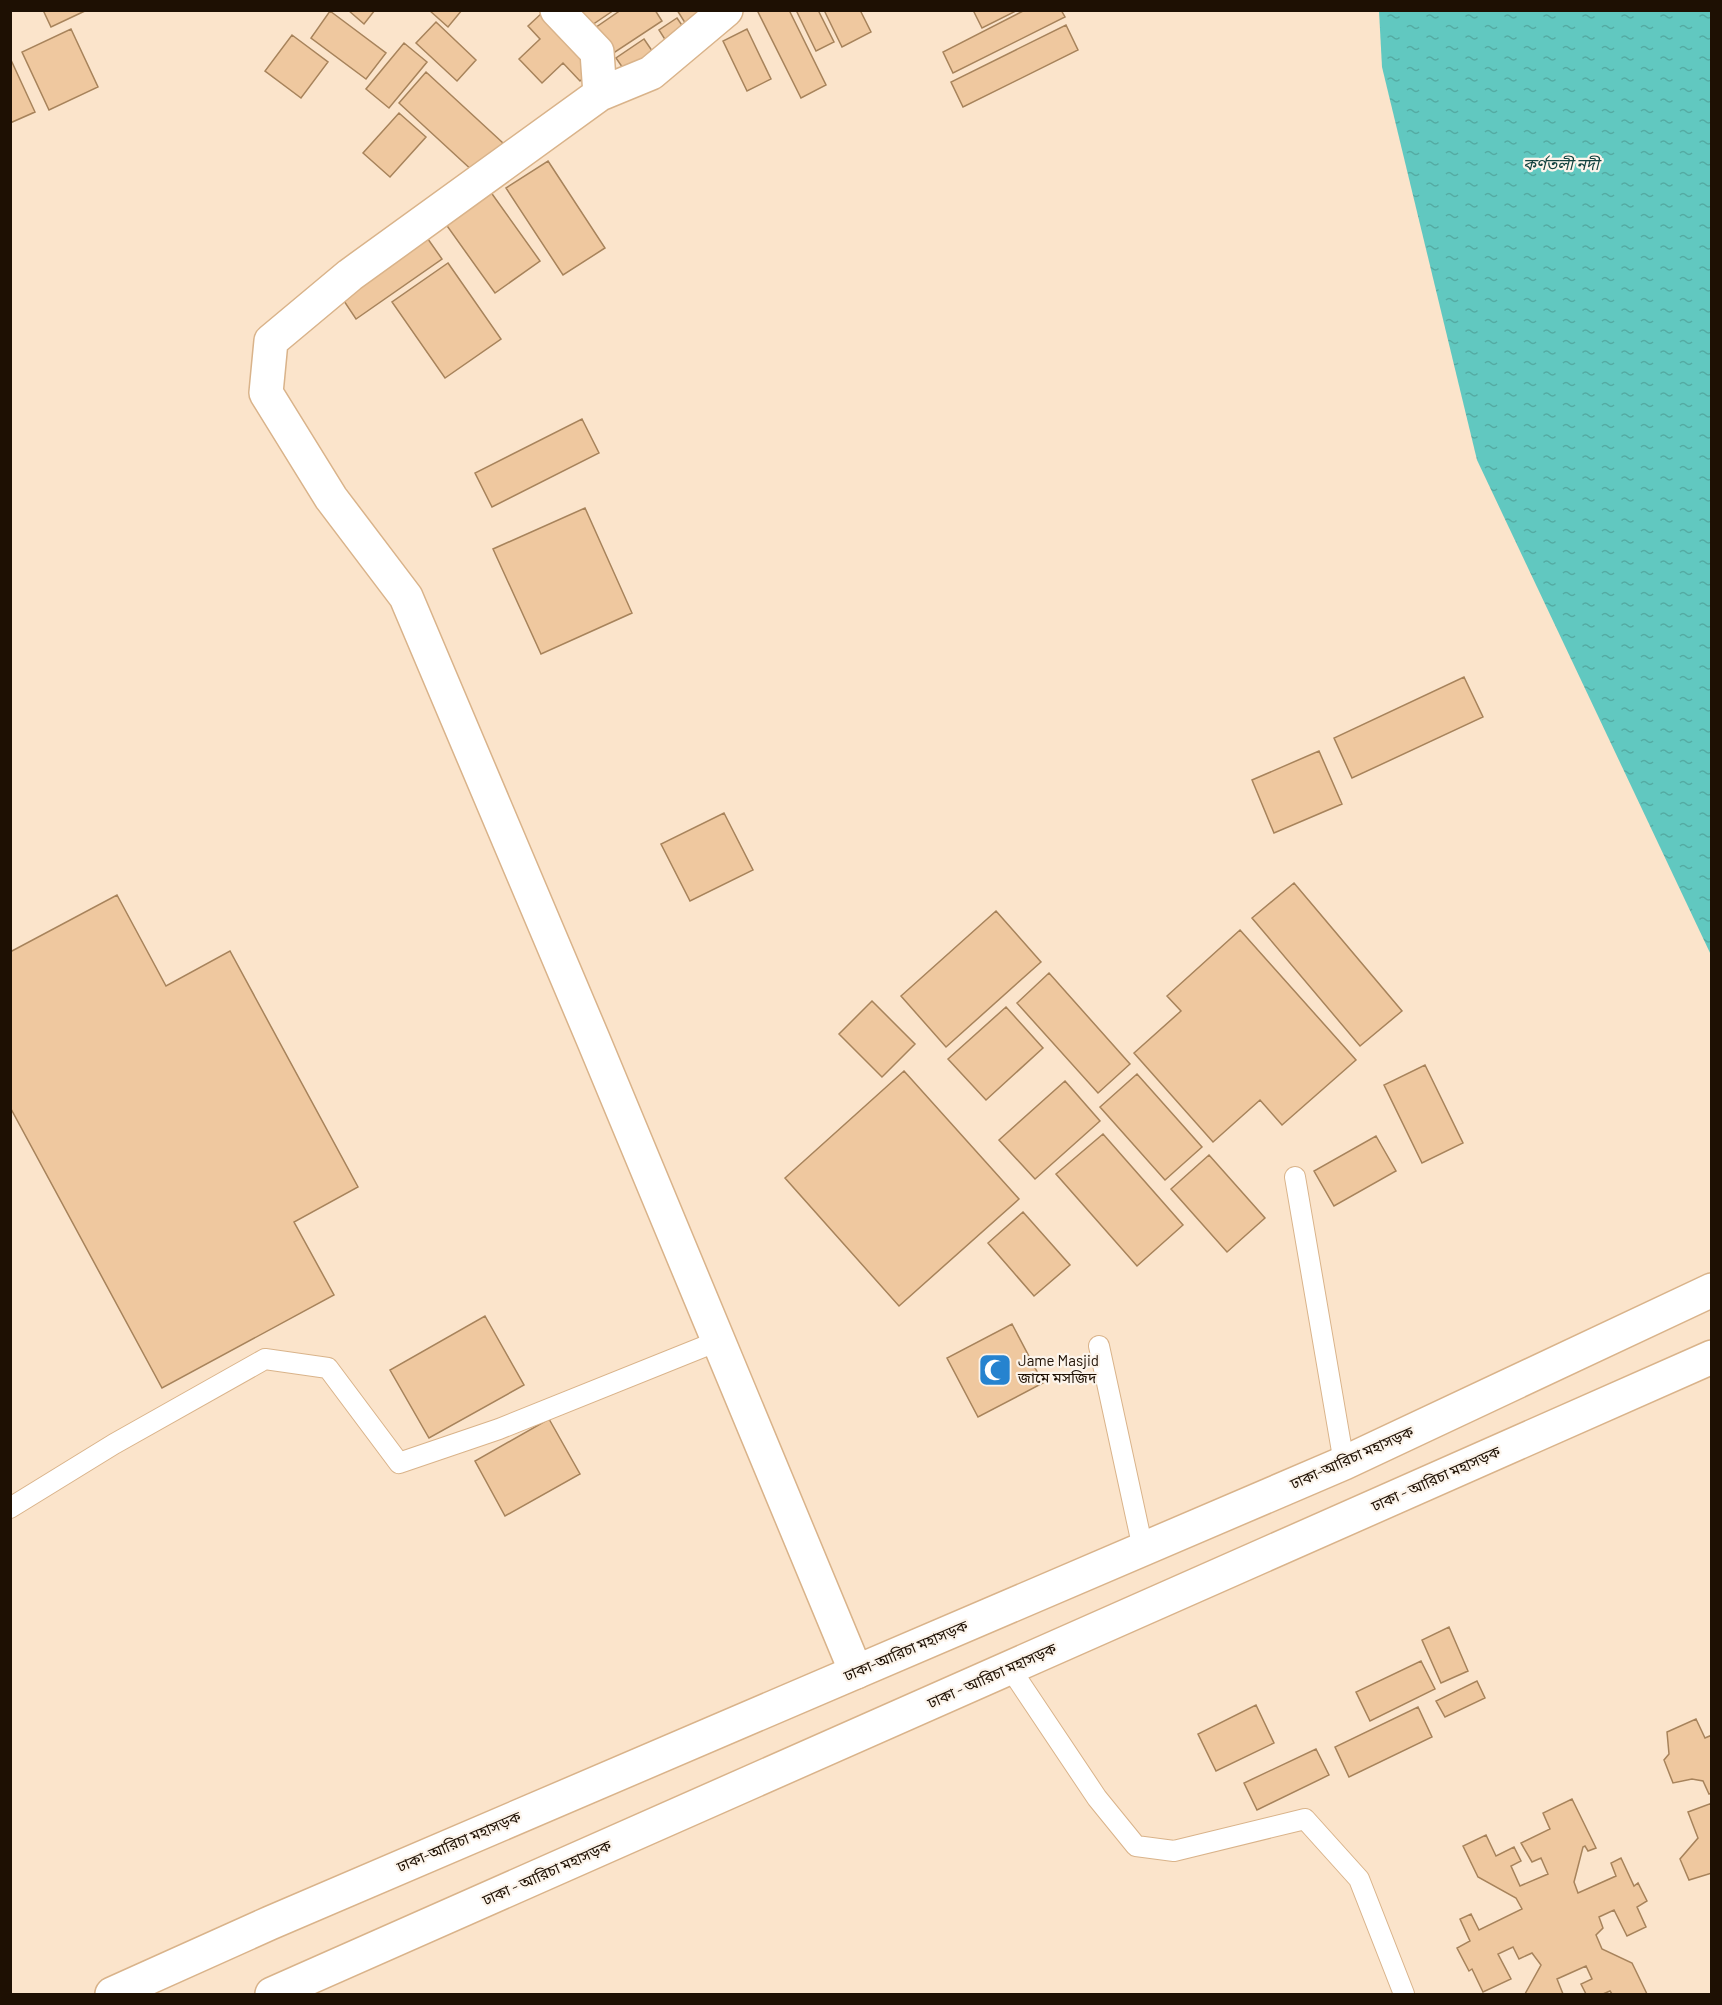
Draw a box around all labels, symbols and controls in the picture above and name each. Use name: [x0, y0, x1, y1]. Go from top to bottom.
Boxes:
water label: কর্ণতলী নদী: [1523, 154, 1602, 173]
place label: Jame Masjid জামে মসজিদ: [1017, 1351, 1099, 1386]
mosque icon: Jame Masjid জামে মসজিদ: [977, 1352, 1013, 1388]
street label: ঢাকা-আরিচা মহাসড়ক: [1286, 1421, 1417, 1493]
street label: ঢাকা - আরিচা মহাসড়ক: [1368, 1441, 1504, 1515]
street label: ঢাকা-আরিচা মহাসড়ক: [840, 1615, 971, 1685]
street label: ঢাকা - আরিচা মহাসড়ক: [924, 1638, 1060, 1712]
street label: ঢাকা-আরিচা মহাসড়ক: [393, 1806, 524, 1876]
street label: ঢাকা - আরিচা মহাসড়ক: [479, 1835, 615, 1909]

